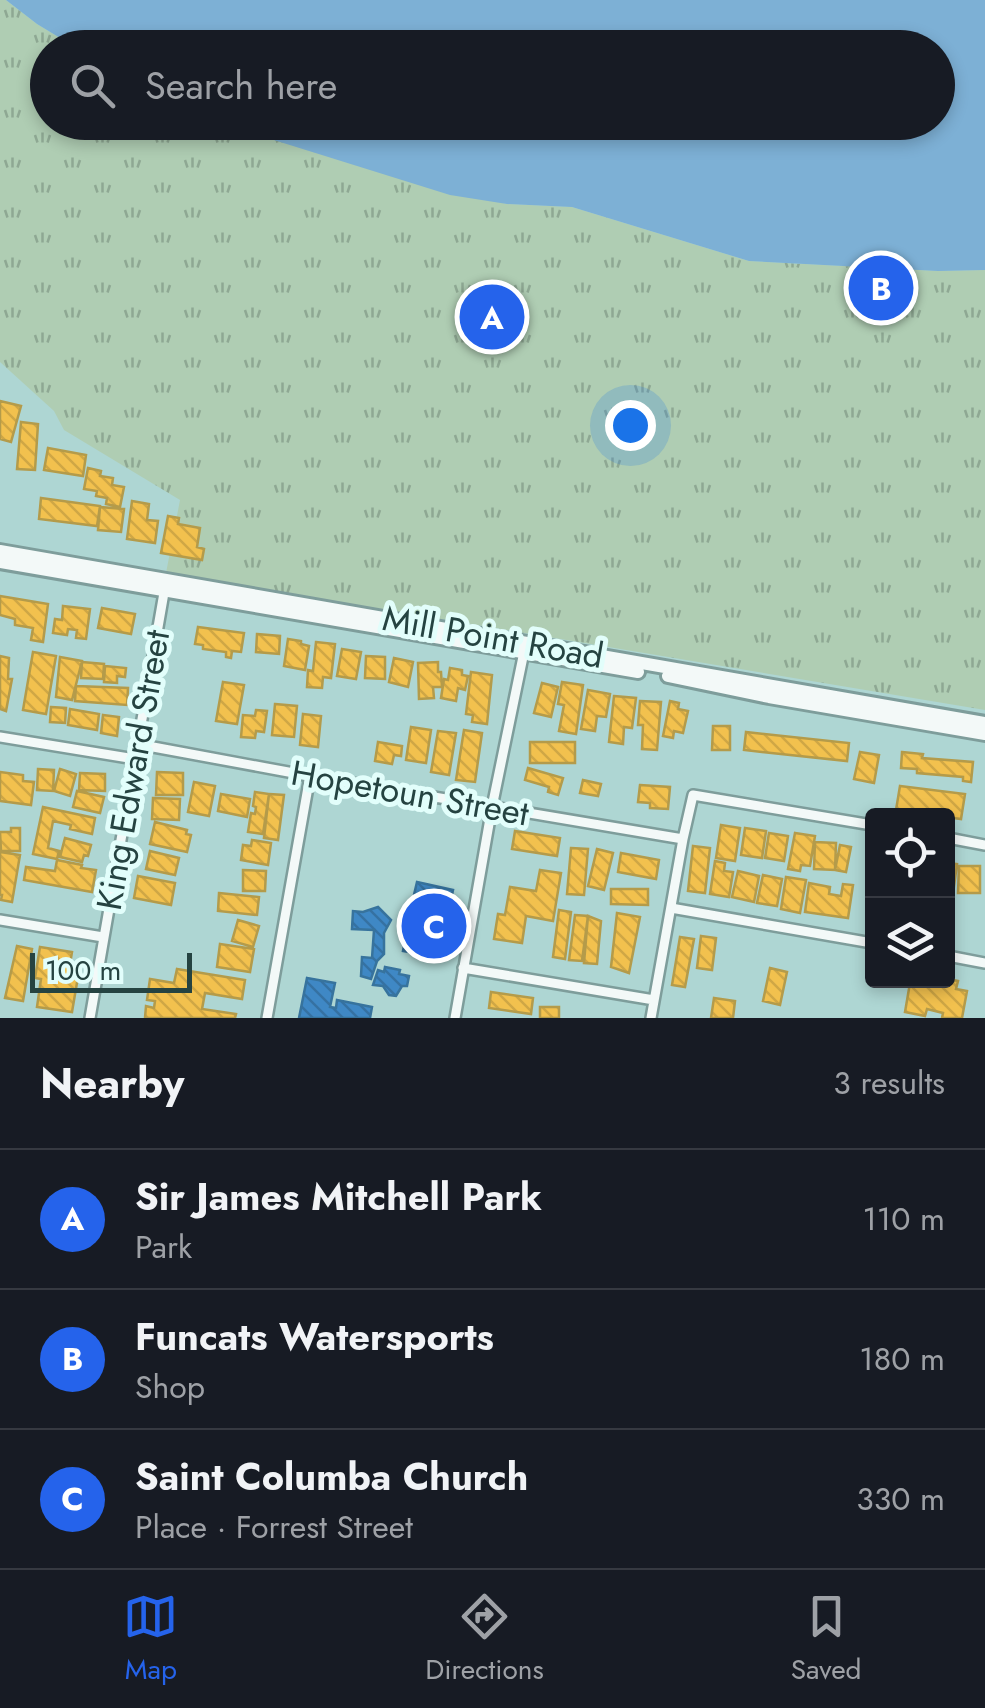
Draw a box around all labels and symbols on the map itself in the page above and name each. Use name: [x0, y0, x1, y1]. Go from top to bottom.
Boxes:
pin: B: [848, 250, 914, 326]
pin: A: [460, 280, 524, 354]
your location: [605, 400, 656, 451]
street label: Mill Point Road: [379, 593, 607, 681]
street label: King Edward Street: [84, 625, 182, 914]
street label: Hopetoun Street: [287, 748, 533, 839]
pin: C: [402, 888, 466, 964]
scale bar: [30, 948, 192, 993]

